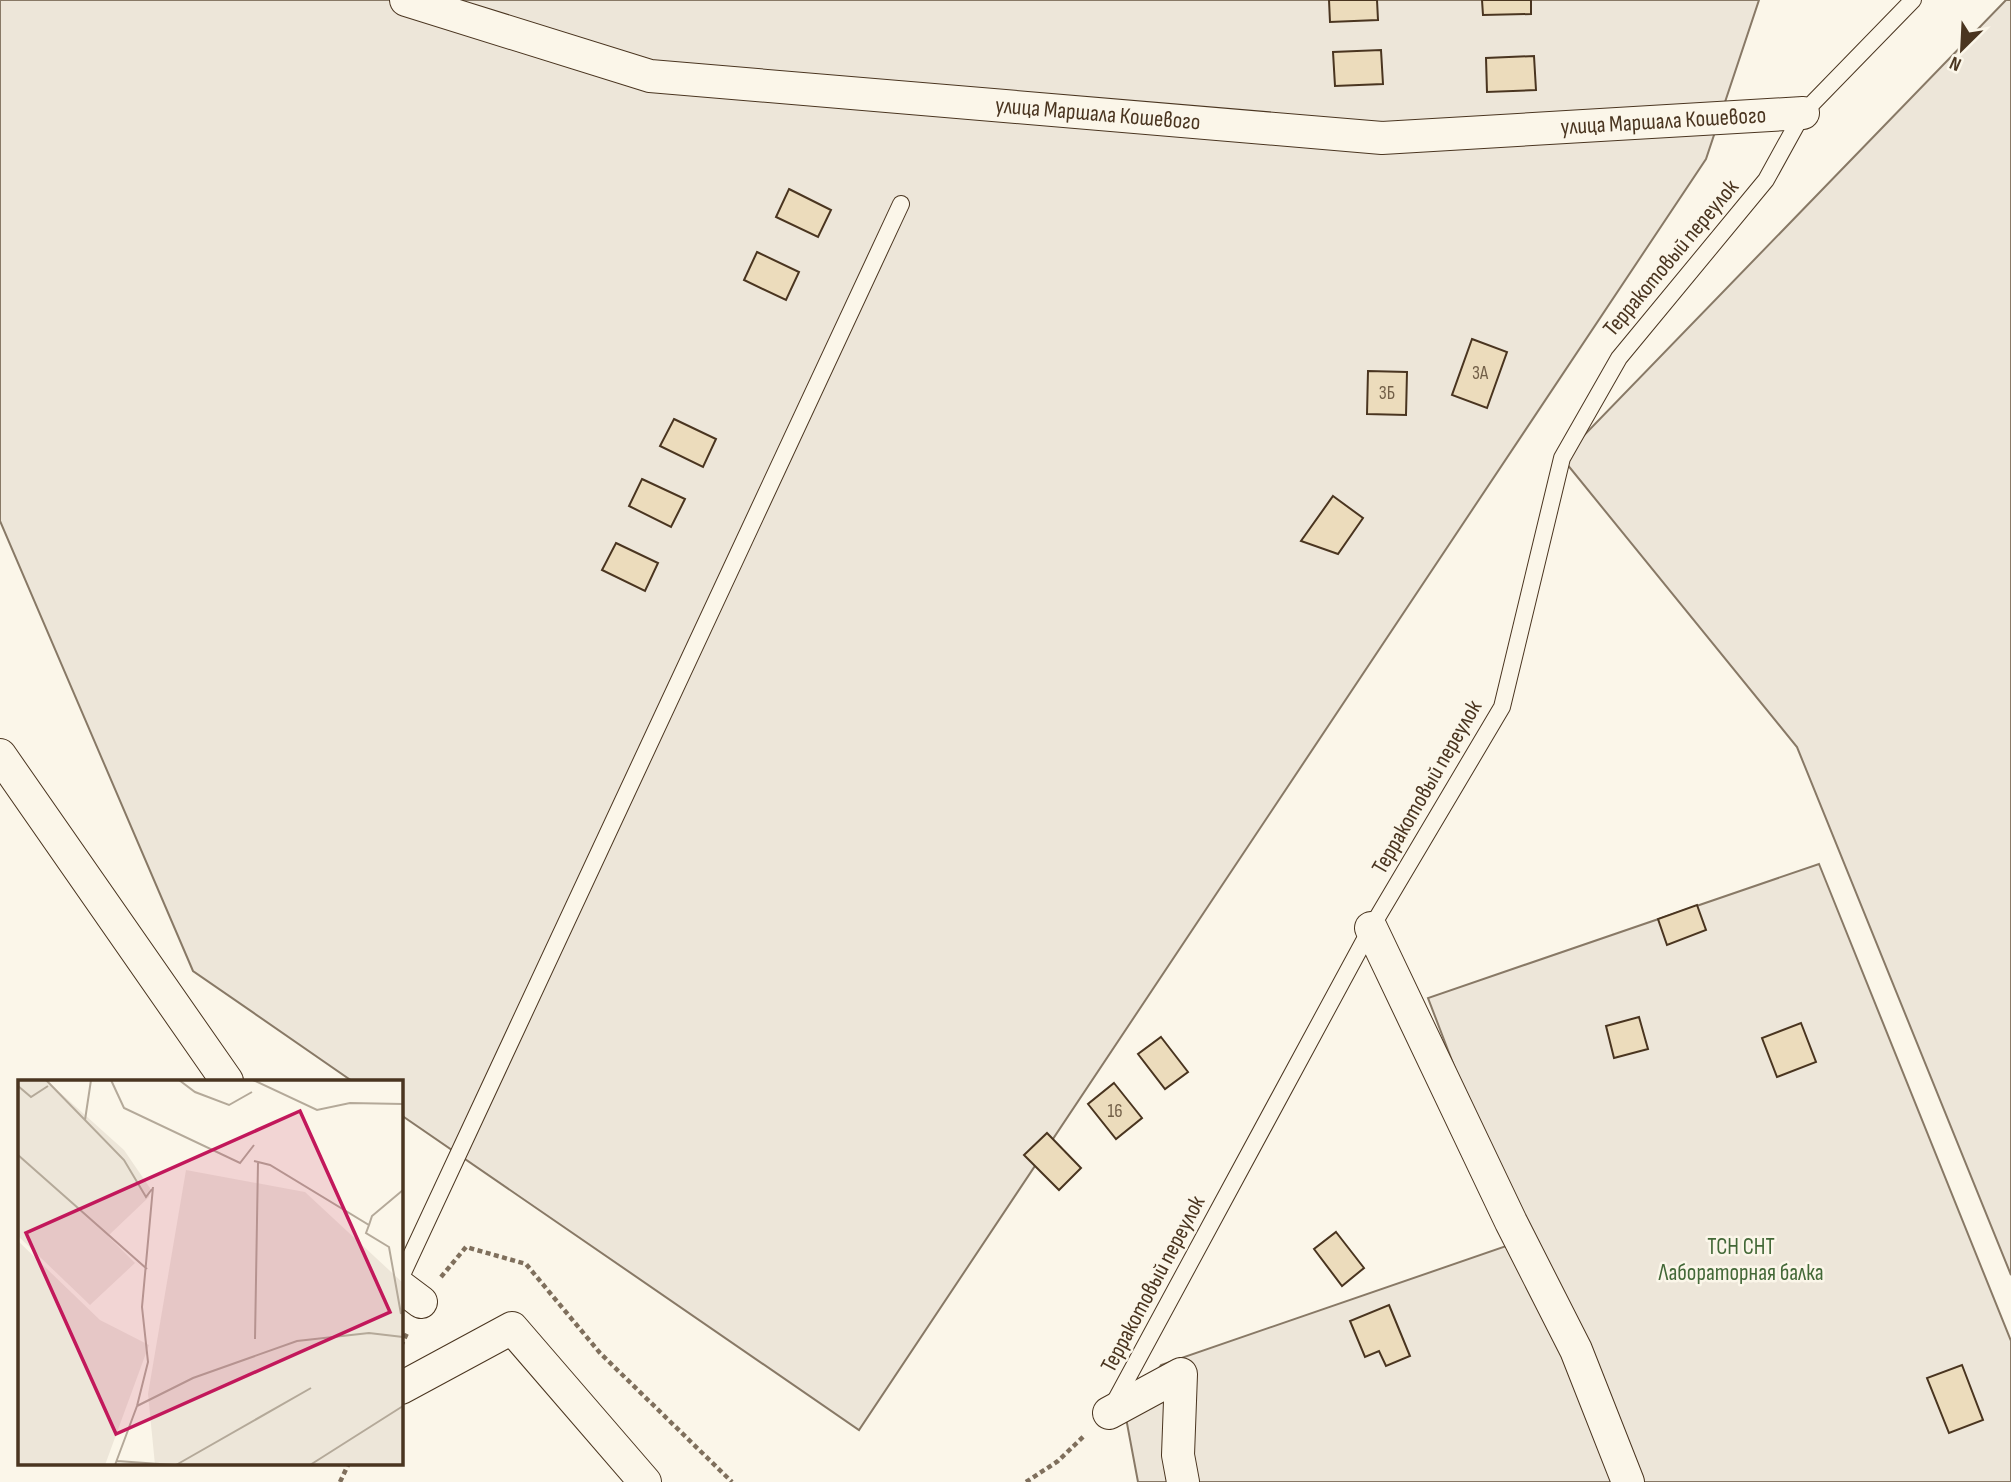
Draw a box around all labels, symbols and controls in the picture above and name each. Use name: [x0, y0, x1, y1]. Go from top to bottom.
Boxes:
north arrow: [1927, 14, 1997, 84]
text: N: [1946, 51, 1965, 76]
street label: улица Маршала Кошевого: [994, 91, 1202, 137]
street label: улица Маршала Кошевого: [1560, 101, 1767, 141]
street label: Терракотовый переулок: [1597, 174, 1745, 342]
house number: 3А: [1472, 362, 1489, 385]
house number: 3Б: [1379, 382, 1395, 405]
street label: Терракотовый переулок: [1366, 695, 1488, 879]
inset map: [18, 1080, 402, 1464]
house number: 16: [1108, 1100, 1122, 1123]
street label: Терракотовый переулок: [1095, 1191, 1212, 1377]
park label: ТСН СНТ Лабораторная балка: [1657, 1233, 1824, 1287]

